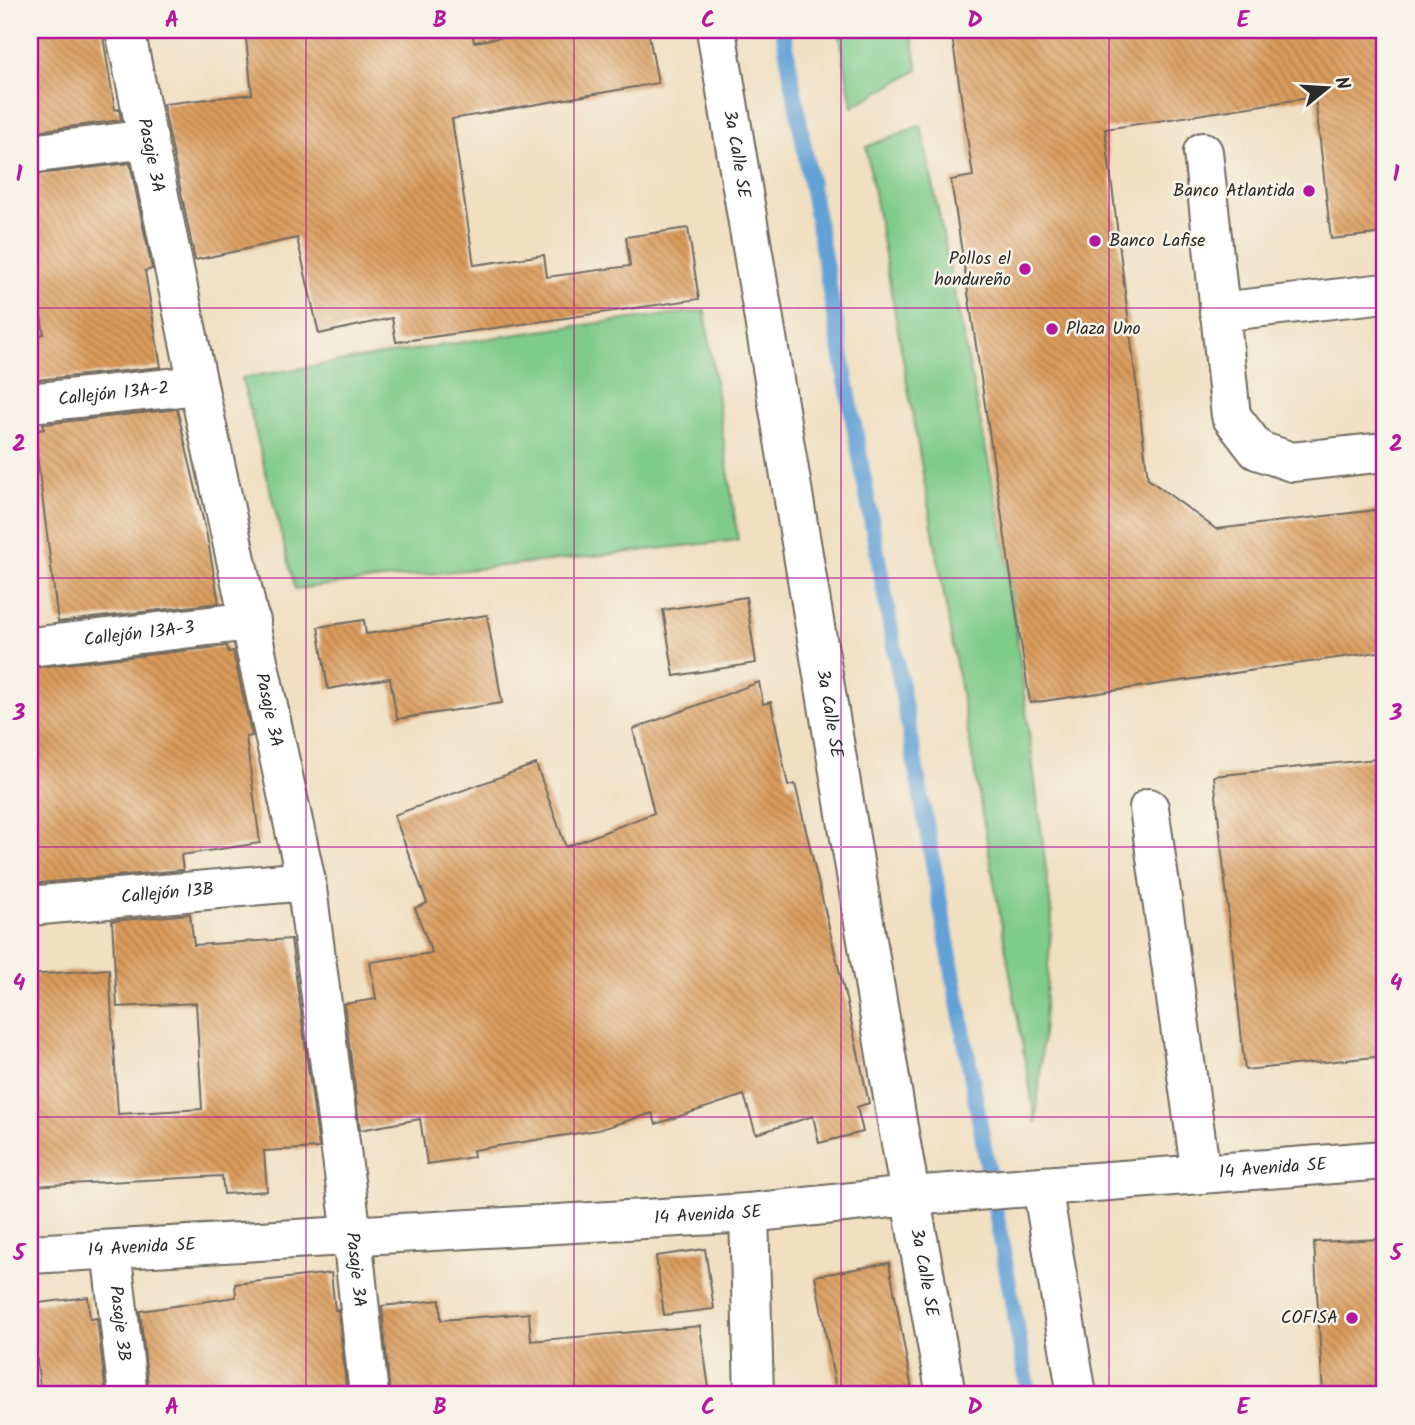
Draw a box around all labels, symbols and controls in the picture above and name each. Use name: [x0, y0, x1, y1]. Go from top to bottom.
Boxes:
text: A: [165, 3, 179, 39]
text: B: [433, 3, 447, 39]
text: C: [701, 3, 715, 39]
text: D: [967, 3, 983, 39]
text: E: [1237, 3, 1251, 39]
north arrow: [1292, 52, 1362, 122]
text: N: [1325, 73, 1357, 94]
street label: 3a Calle SE: [715, 108, 758, 201]
street label: Pasaje 3A: [129, 115, 173, 195]
text: 1: [16, 157, 23, 193]
text: 1: [1393, 157, 1400, 193]
place label: Banco Atlantida: [1173, 177, 1295, 206]
marker: Banco Atlantida: [1301, 183, 1317, 199]
place label: Banco Lafise: [1109, 227, 1205, 256]
marker: Banco Lafise: [1087, 233, 1103, 249]
place label: Pollos el hondureño: [934, 245, 1012, 295]
marker: Pollos el hondureño: [1017, 261, 1033, 277]
place label: Plaza Uno: [1066, 315, 1141, 344]
marker: Plaza Uno: [1044, 321, 1060, 337]
street label: Callejón 13A-2: [57, 374, 170, 414]
text: 2: [12, 427, 26, 463]
text: 2: [1389, 427, 1403, 463]
street label: Callejón 13A-3: [82, 613, 196, 655]
street label: 3a Calle SE: [808, 667, 851, 761]
street label: Pasaje 3A: [247, 670, 291, 750]
text: 3: [12, 696, 26, 732]
text: 3: [1389, 696, 1403, 732]
street label: Callejón 13B: [120, 875, 215, 912]
text: 4: [13, 966, 26, 1002]
text: 4: [1390, 966, 1403, 1002]
street label: 14 Avenida SE: [1218, 1150, 1328, 1187]
street label: 14 Avenida SE: [653, 1197, 764, 1233]
street label: 3a Calle SE: [902, 1226, 946, 1320]
street label: 14 Avenida SE: [87, 1230, 197, 1265]
street label: Pasaje 3A: [337, 1231, 374, 1309]
text: 5: [12, 1236, 27, 1272]
text: 5: [1389, 1236, 1404, 1272]
street label: Pasaje 3B: [101, 1284, 138, 1363]
place label: COFISA: [1281, 1304, 1338, 1333]
marker: COFISA: [1344, 1310, 1360, 1326]
text: A: [165, 1390, 179, 1425]
text: B: [433, 1390, 447, 1425]
text: C: [701, 1390, 715, 1425]
text: D: [967, 1390, 983, 1425]
text: E: [1237, 1390, 1251, 1425]

